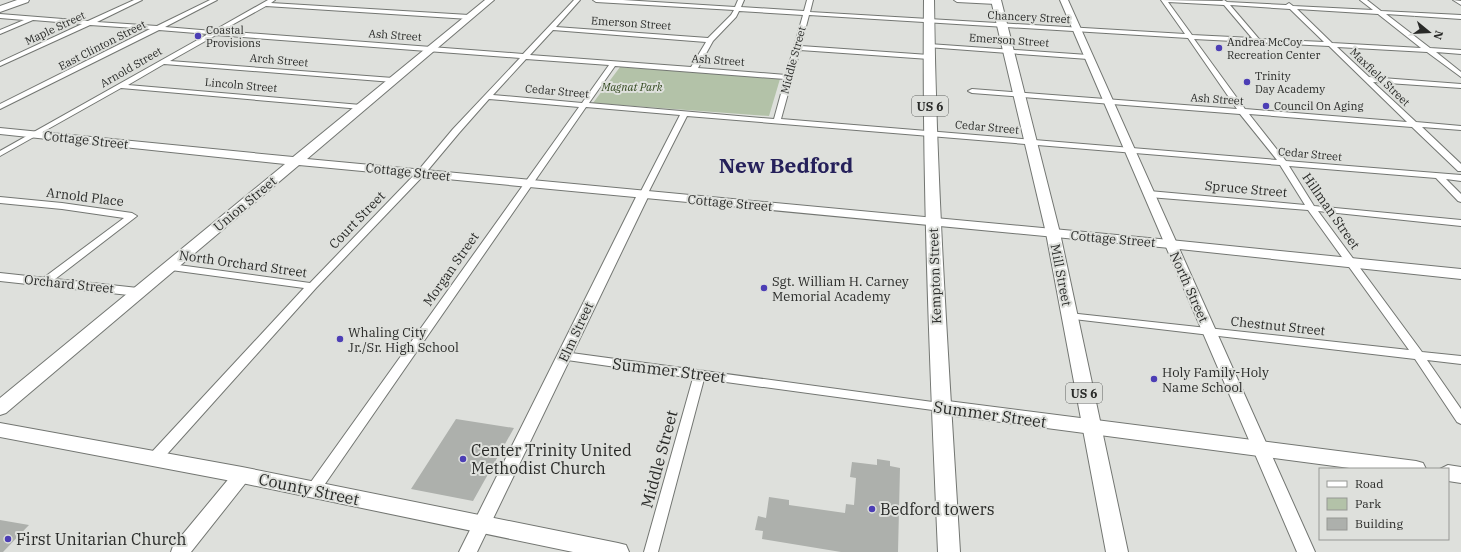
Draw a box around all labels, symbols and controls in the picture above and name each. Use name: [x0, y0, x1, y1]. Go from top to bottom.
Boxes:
street label: Maple Street: [23, 8, 88, 48]
street label: Chancery Street: [987, 8, 1071, 26]
north arrow: [1409, 12, 1449, 52]
street label: Emerson Street: [590, 13, 672, 33]
street label: East Clinton Street: [56, 17, 148, 73]
place label: Coastal Provisions: [206, 23, 261, 50]
street label: Middle Street: [777, 25, 809, 95]
street label: Ash Street: [368, 26, 422, 44]
text: N: [1430, 29, 1447, 42]
street label: Emerson Street: [968, 30, 1050, 50]
marker: Coastal Provisions: [193, 31, 203, 41]
place label: Andrea McCoy Recreation Center: [1227, 35, 1320, 62]
marker: Andrea McCoy Recreation Center: [1214, 43, 1224, 53]
street label: Arnold Street: [98, 44, 165, 90]
street label: Maxfield Street: [1347, 45, 1413, 109]
street label: Arch Street: [249, 50, 309, 70]
street label: Ash Street: [691, 51, 745, 69]
place label: Trinity Day Academy: [1255, 69, 1325, 96]
street label: Lincoln Street: [204, 75, 278, 95]
marker: Trinity Day Academy: [1242, 77, 1252, 87]
park label: Magnat Park: [600, 80, 663, 94]
street label: Cedar Street: [524, 81, 590, 101]
street label: Ash Street: [1190, 90, 1244, 108]
road number: US 6: [912, 96, 948, 116]
place label: Council On Aging: [1274, 99, 1364, 113]
marker: Council On Aging: [1261, 101, 1271, 111]
street label: Cedar Street: [954, 117, 1020, 137]
street label: Cottage Street: [43, 127, 130, 153]
street label: Cedar Street: [1277, 144, 1343, 164]
district label: New Bedford: [719, 151, 853, 179]
street label: Cottage Street: [365, 159, 452, 185]
street label: Hillman Street: [1298, 169, 1364, 253]
street label: Union Street: [210, 172, 280, 235]
street label: Spruce Street: [1204, 177, 1288, 201]
street label: Arnold Place: [45, 184, 125, 210]
street label: Court Street: [325, 187, 389, 252]
street label: Cottage Street: [687, 191, 774, 215]
street label: Kempton Street: [925, 227, 945, 324]
street label: Cottage Street: [1070, 227, 1157, 251]
street label: Morgan Street: [419, 228, 483, 309]
street label: Mill Street: [1047, 243, 1075, 308]
street label: North Orchard Street: [178, 247, 309, 281]
street label: North Street: [1166, 249, 1212, 325]
street label: Orchard Street: [23, 271, 115, 297]
place label: Sgt. William H. Carney Memorial Academy: [772, 273, 909, 305]
marker: Sgt. William H. Carney Memorial Academy: [759, 283, 769, 293]
street label: Elm Street: [555, 299, 597, 365]
street label: Chestnut Street: [1230, 313, 1326, 339]
place label: Whaling City Jr./Sr. High School: [348, 324, 459, 356]
marker: Whaling City Jr./Sr. High School: [335, 334, 345, 344]
street label: Summer Street: [611, 353, 727, 387]
place label: Holy Family-Holy Name School: [1162, 364, 1269, 396]
marker: Holy Family-Holy Name School: [1149, 374, 1159, 384]
road number: US 6: [1066, 383, 1102, 403]
street label: Summer Street: [932, 396, 1048, 432]
street label: Middle Street: [636, 408, 682, 510]
place label: Center Trinity United Methodist Church: [471, 440, 632, 478]
marker: Center Trinity United Methodist Church: [458, 454, 468, 464]
legend: [1319, 468, 1449, 540]
street label: County Street: [257, 469, 361, 509]
text: Road: [1355, 476, 1384, 491]
text: Park: [1355, 496, 1381, 511]
place label: Bedford towers: [880, 499, 994, 519]
marker: Bedford towers: [867, 504, 877, 514]
text: Building: [1355, 516, 1403, 531]
place label: First Unitarian Church: [16, 529, 187, 549]
marker: First Unitarian Church: [3, 534, 13, 544]

